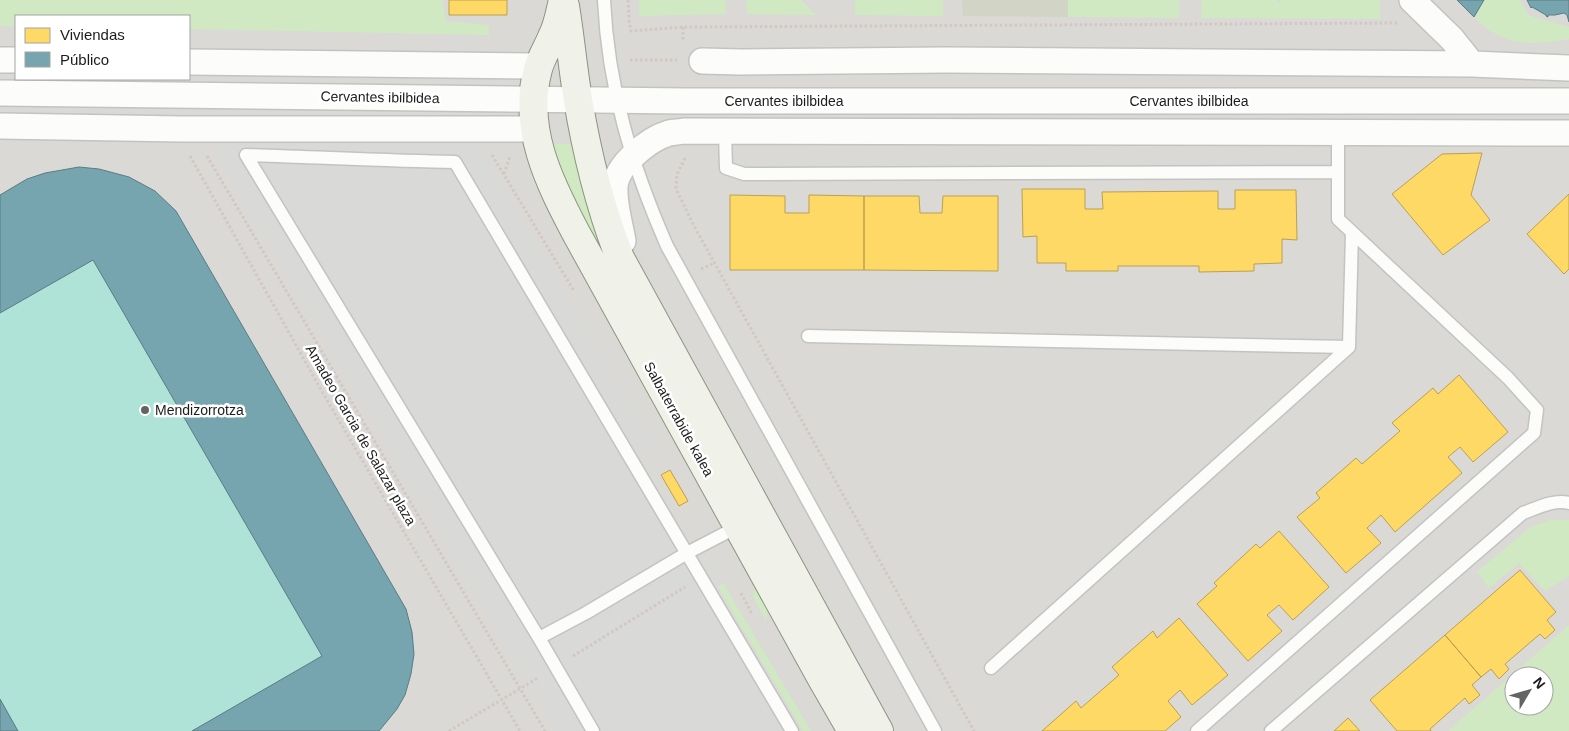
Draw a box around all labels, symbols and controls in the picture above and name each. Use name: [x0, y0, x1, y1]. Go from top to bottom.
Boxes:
legend: [15, 15, 190, 80]
text: Viviendas: [60, 26, 125, 43]
text: Público: [60, 51, 109, 68]
street label: Cervantes ibilbidea: [320, 88, 440, 106]
street label: Cervantes ibilbidea: [724, 93, 844, 109]
street label: Cervantes ibilbidea: [1129, 93, 1249, 109]
street label: Amadeo Garcia de Salazar plaza: [303, 342, 419, 528]
street label: Salbaterrabide kalea: [641, 359, 717, 479]
place label: Mendizorrotza: [155, 402, 244, 418]
marker: Mendizorrotza: [139, 404, 151, 416]
north arrow: [1504, 666, 1554, 716]
text: N: [1530, 674, 1549, 692]

